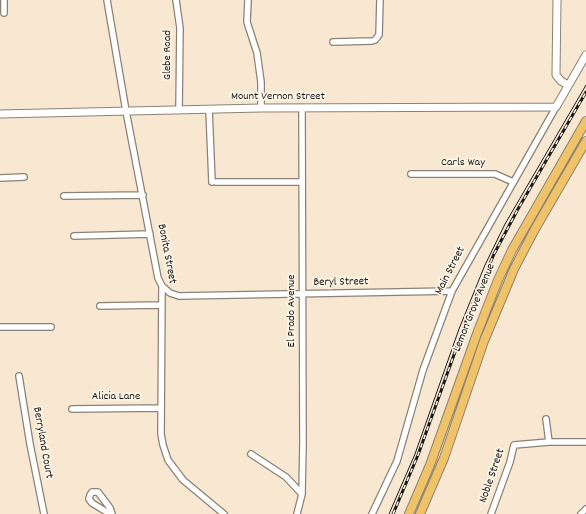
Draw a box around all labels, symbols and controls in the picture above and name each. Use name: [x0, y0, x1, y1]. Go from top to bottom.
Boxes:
street label: Glebe Road: [161, 30, 175, 80]
street label: Mount Vernon Street: [231, 90, 325, 104]
street label: Carls Way: [441, 156, 485, 170]
street label: Bonita Street: [153, 223, 179, 285]
street label: Main Street: [433, 244, 469, 298]
street label: Lemon Grove Avenue: [451, 262, 499, 354]
street label: El Prado Avenue: [285, 274, 299, 348]
street label: Beryl Street: [313, 275, 369, 291]
street label: Alicia Lane: [92, 390, 140, 404]
street label: Berryland Court: [29, 406, 55, 480]
street label: Noble Street: [477, 447, 509, 505]

